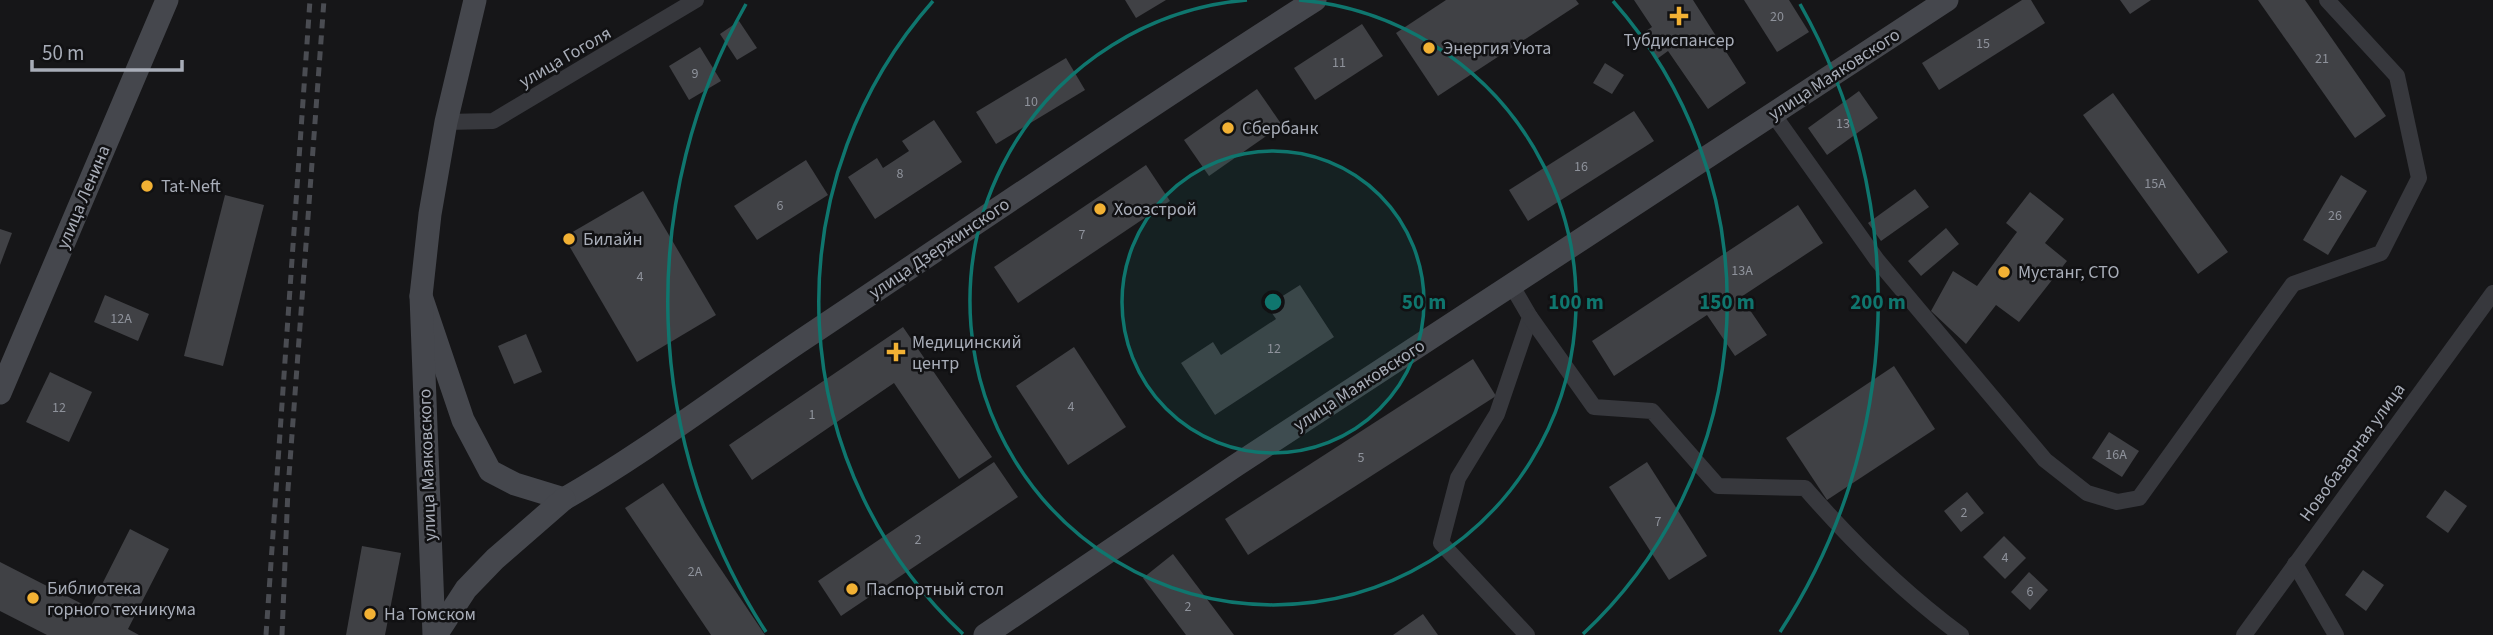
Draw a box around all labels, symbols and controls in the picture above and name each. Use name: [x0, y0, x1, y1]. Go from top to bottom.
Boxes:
marker: Тубдиспансер: [1669, 6, 1689, 26]
house number: 20: [1770, 7, 1784, 27]
street label: улица Гоголя: [514, 21, 616, 94]
street label: улица Маяковского: [1763, 22, 1905, 126]
scale bar: [32, 28, 182, 72]
place label: Тубдиспансер: [1623, 28, 1735, 53]
house number: 15: [1976, 34, 1990, 54]
place label: Энергия Уюта: [1443, 36, 1551, 61]
text: 50 m: [42, 38, 84, 68]
marker: Энергия Уюта: [1421, 40, 1437, 56]
house number: 21: [2315, 49, 2329, 69]
house number: 11: [1332, 53, 1346, 73]
house number: 9: [692, 64, 699, 84]
house number: 10: [1024, 92, 1038, 112]
house number: 13: [1836, 114, 1850, 134]
place label: Сбербанк: [1242, 116, 1318, 141]
marker: Сбербанк: [1220, 120, 1236, 136]
street label: улица Ленина: [50, 141, 117, 253]
house number: 16: [1574, 157, 1588, 177]
house number: 8: [897, 164, 904, 184]
place label: Tat-Neft: [161, 174, 221, 199]
house number: 15А: [2144, 174, 2166, 194]
marker: Tat-Neft: [139, 178, 155, 194]
street label: улица Дзержинского: [864, 192, 1015, 305]
house number: 6: [777, 196, 784, 216]
place label: Хоозстрой: [1114, 197, 1197, 222]
marker: Хоозстрой: [1092, 201, 1108, 217]
house number: 26: [2328, 206, 2342, 226]
house number: 7: [1079, 225, 1086, 245]
place label: Билайн: [583, 227, 643, 252]
marker: Билайн: [561, 231, 577, 247]
place label: Мустанг, СТО: [2018, 260, 2119, 285]
house number: 13А: [1731, 261, 1753, 281]
marker: Мустанг, СТО: [1996, 264, 2012, 280]
house number: 4: [637, 267, 644, 287]
text: 50 m: [1402, 287, 1446, 317]
text: 100 m: [1548, 287, 1604, 317]
text: 150 m: [1699, 287, 1755, 317]
text: 200 m: [1850, 287, 1906, 317]
centre of rings: [1261, 290, 1285, 314]
house number: 12А: [110, 309, 132, 329]
place label: Медицинский центр: [912, 330, 1022, 376]
street label: улица Маяковского: [1288, 333, 1430, 437]
house number: 12: [1267, 339, 1281, 359]
marker: Медицинский центр: [886, 342, 906, 362]
street label: Новобазарная улица: [2294, 378, 2411, 527]
street label: улица Маяковского: [412, 388, 443, 542]
house number: 4: [1068, 397, 1075, 417]
house number: 12: [52, 398, 66, 418]
house number: 1: [809, 405, 816, 425]
house number: 16А: [2105, 445, 2127, 465]
house number: 5: [1358, 448, 1365, 468]
house number: 2: [1961, 503, 1968, 523]
house number: 7: [1655, 512, 1662, 532]
house number: 2: [915, 530, 922, 550]
house number: 4: [2002, 548, 2009, 568]
house number: 2А: [688, 562, 703, 582]
place label: Библиотека горного техникума: [47, 576, 196, 622]
place label: Паспортный стол: [866, 577, 1004, 602]
marker: Паспортный стол: [844, 581, 860, 597]
house number: 6: [2027, 582, 2034, 602]
marker: Библиотека горного техникума: [25, 590, 41, 606]
house number: 2: [1185, 597, 1192, 617]
place label: На Томском: [384, 602, 476, 627]
marker: На Томском: [362, 606, 378, 622]

